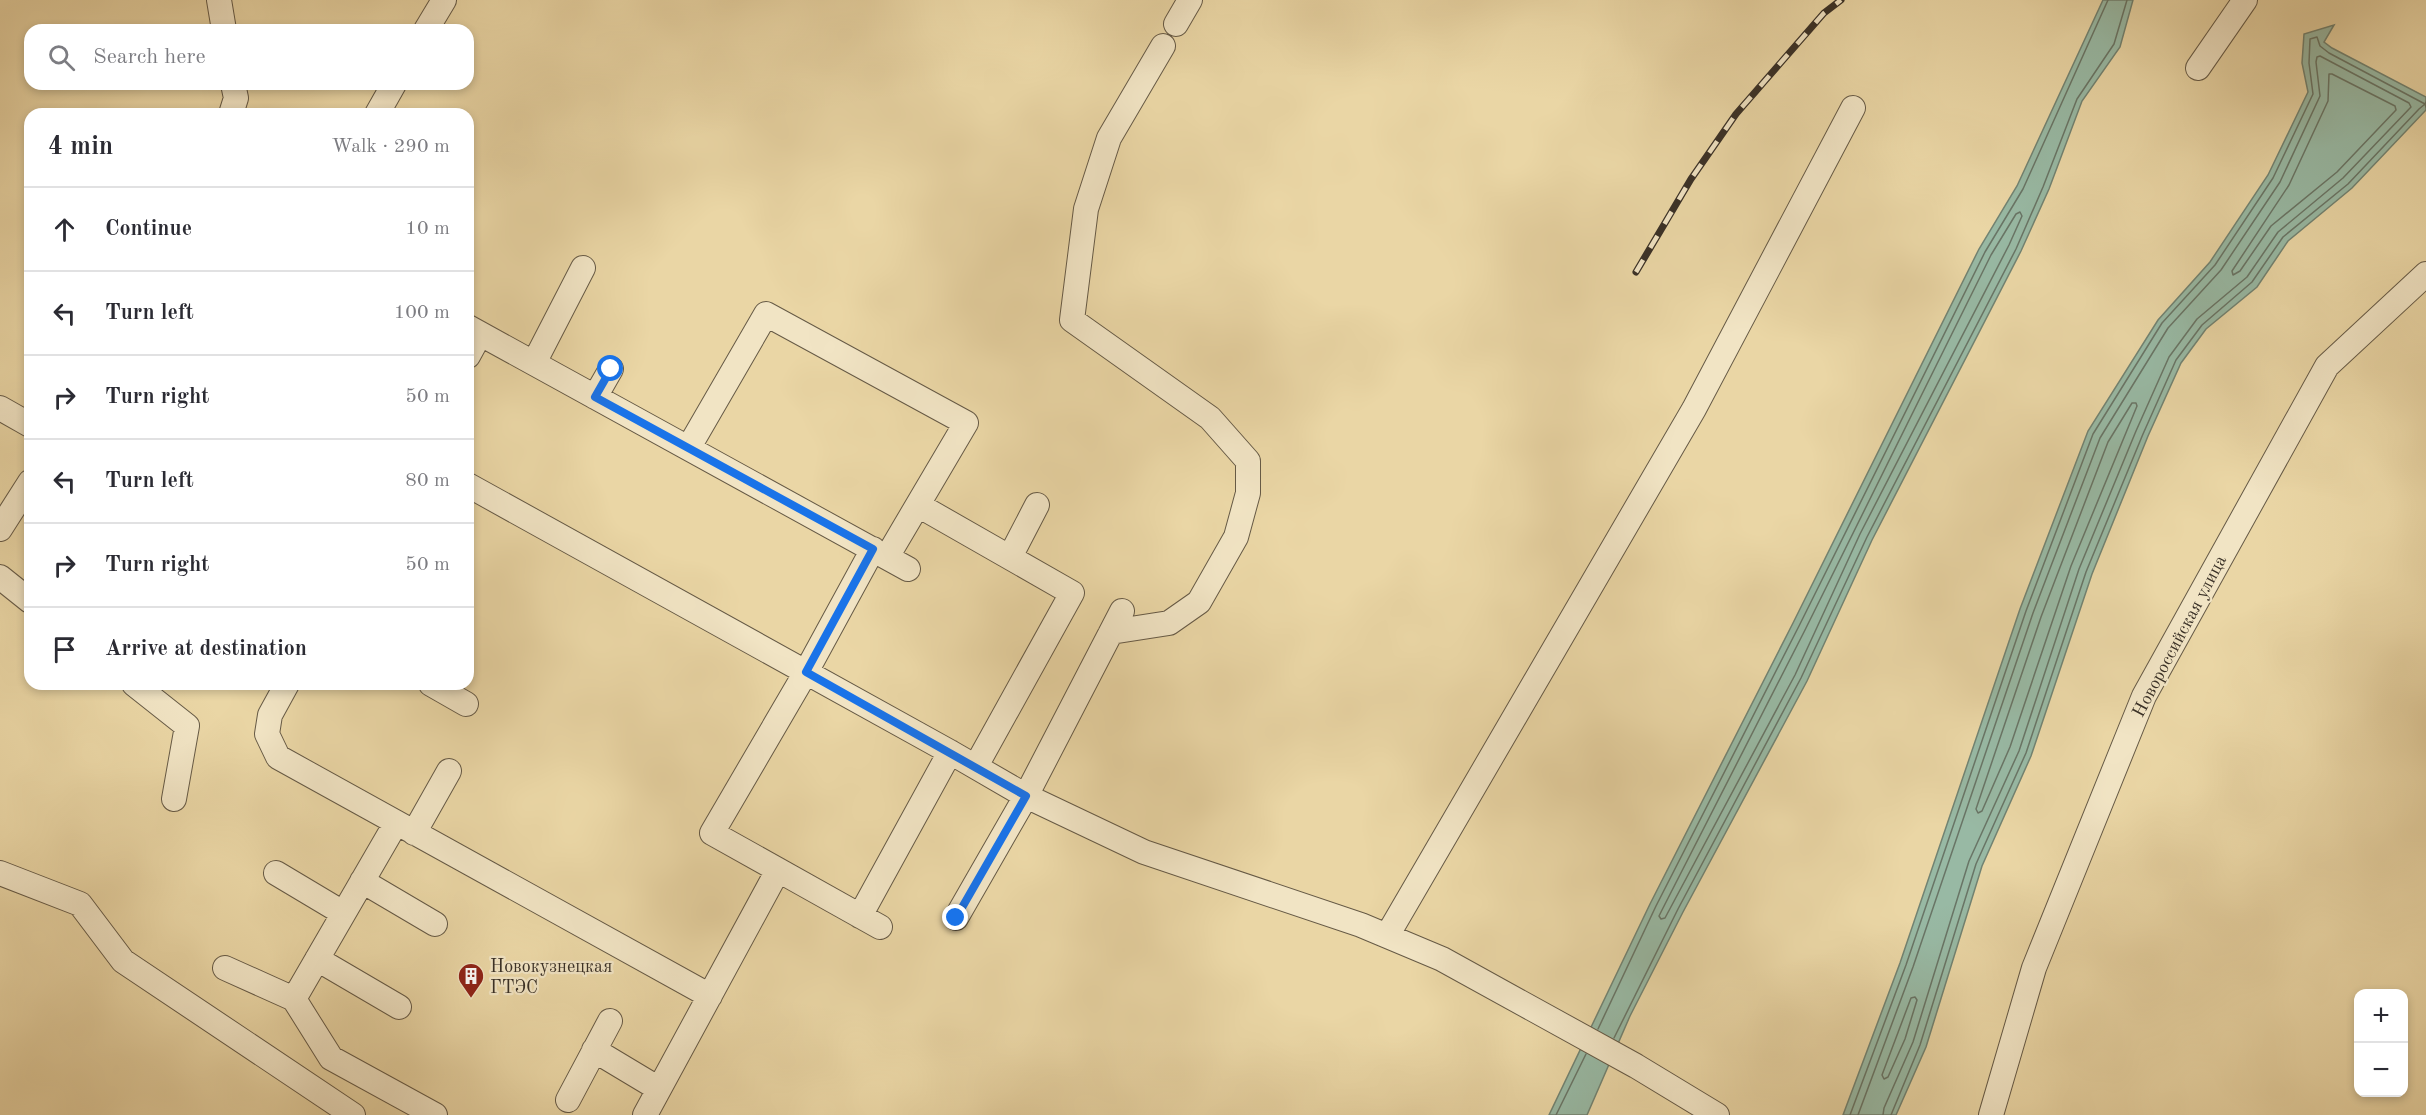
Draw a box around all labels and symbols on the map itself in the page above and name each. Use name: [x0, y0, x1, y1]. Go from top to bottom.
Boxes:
route start: [597, 355, 623, 381]
street label: Новороссийская улица: [2130, 553, 2230, 720]
route end: [942, 904, 968, 930]
place label: Новокузнецкая ГТЭС: [490, 958, 612, 997]
building icon: Новокузнецкая ГТЭС: [456, 961, 486, 999]

